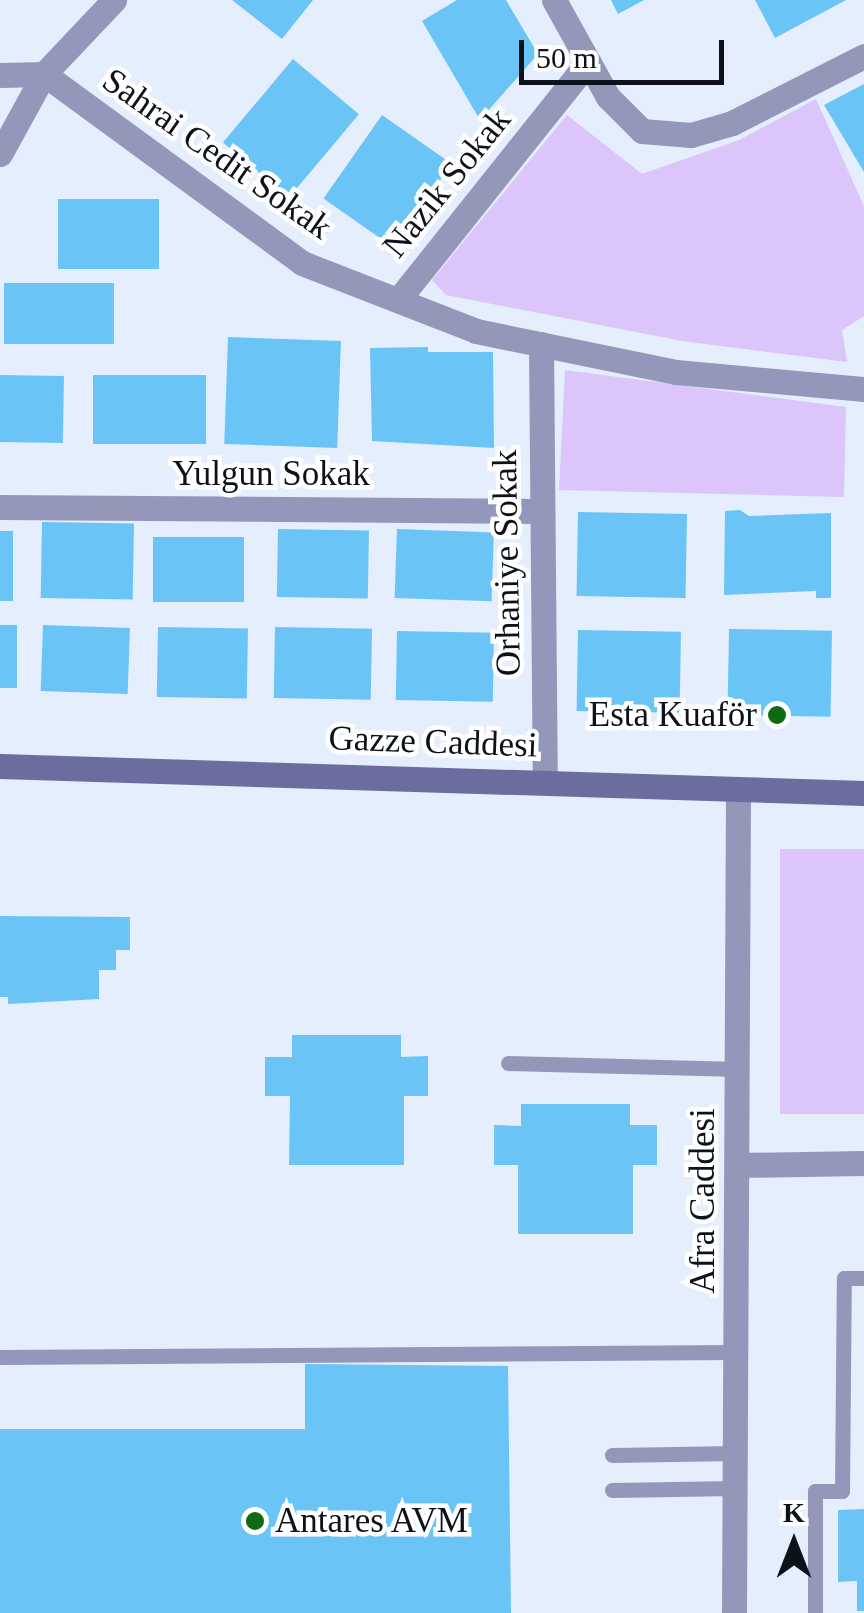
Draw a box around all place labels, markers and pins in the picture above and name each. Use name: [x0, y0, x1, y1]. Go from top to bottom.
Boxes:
place label: Esta Kuaför: [589, 694, 757, 736]
marker: Esta Kuaför: [766, 704, 788, 726]
place label: Antares AVM: [275, 1500, 470, 1542]
marker: Antares AVM: [244, 1510, 266, 1532]

